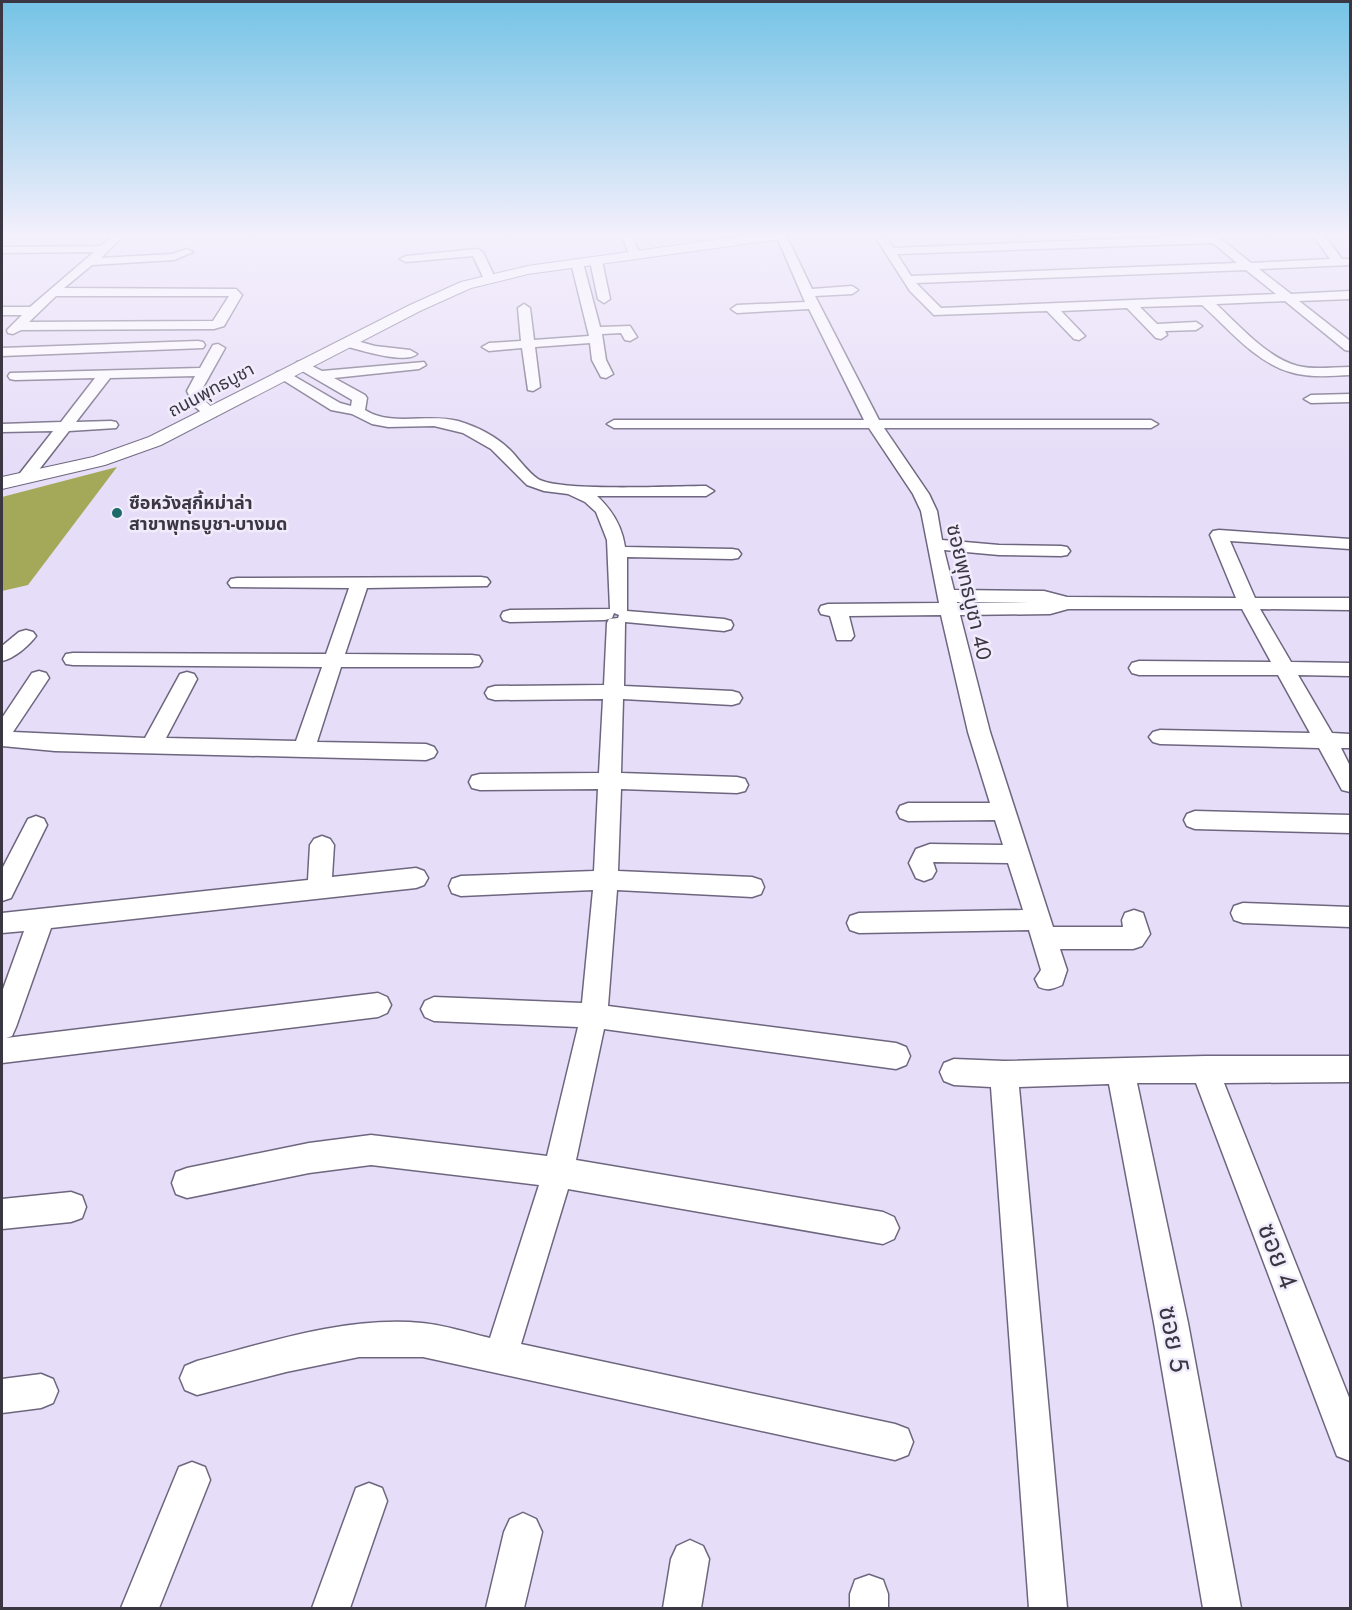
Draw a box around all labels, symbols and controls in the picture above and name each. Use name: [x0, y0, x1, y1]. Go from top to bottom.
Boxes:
street label: ถนนพุทธบูชา: [163, 356, 259, 424]
place label: ซือหวังสุกี้หม่าล่า สาขาพุทธบูชา-บางมด: [129, 490, 287, 537]
marker: ซือหวังสุกี้หม่าล่า สาขาพุทธบูชา-บางมด: [110, 506, 124, 520]
street label: ซอยพุทธบูชา 40: [939, 521, 999, 663]
street label: ซอย 4: [1248, 1218, 1308, 1294]
street label: ซอย 5: [1149, 1302, 1199, 1376]

